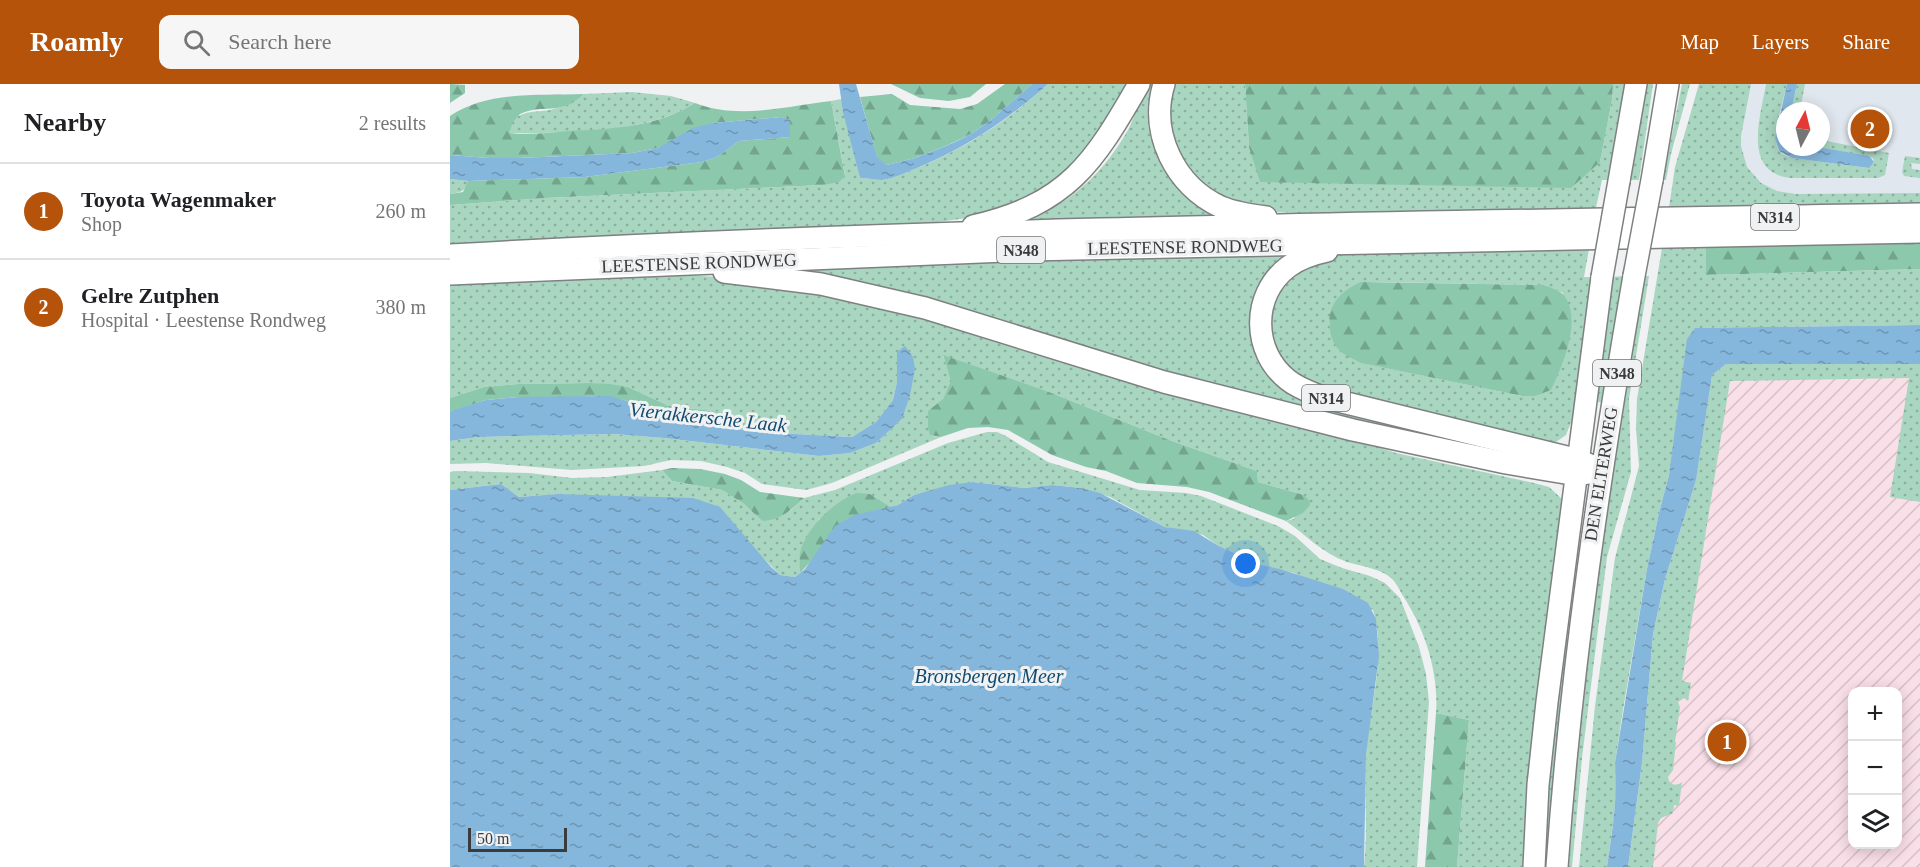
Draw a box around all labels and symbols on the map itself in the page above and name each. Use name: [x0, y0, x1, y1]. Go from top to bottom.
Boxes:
north arrow: [1776, 102, 1830, 156]
pin: 2: [1850, 106, 1890, 152]
road number: N314: [1751, 204, 1799, 230]
street label: LEESTENSE RONDWEG: [1087, 235, 1283, 259]
road number: N348: [997, 237, 1045, 263]
street label: LEESTENSE RONDWEG: [601, 250, 797, 276]
road number: N348: [1593, 360, 1641, 386]
road number: N314: [1302, 385, 1350, 411]
water label: Vierakkersche Laak: [628, 398, 789, 436]
street label: DEN ELTERWEG: [1580, 405, 1622, 543]
your location: [1231, 549, 1260, 578]
water label: Bronsbergen Meer: [914, 665, 1064, 688]
pin: 1: [1708, 720, 1746, 764]
scale bar: [468, 825, 567, 852]

